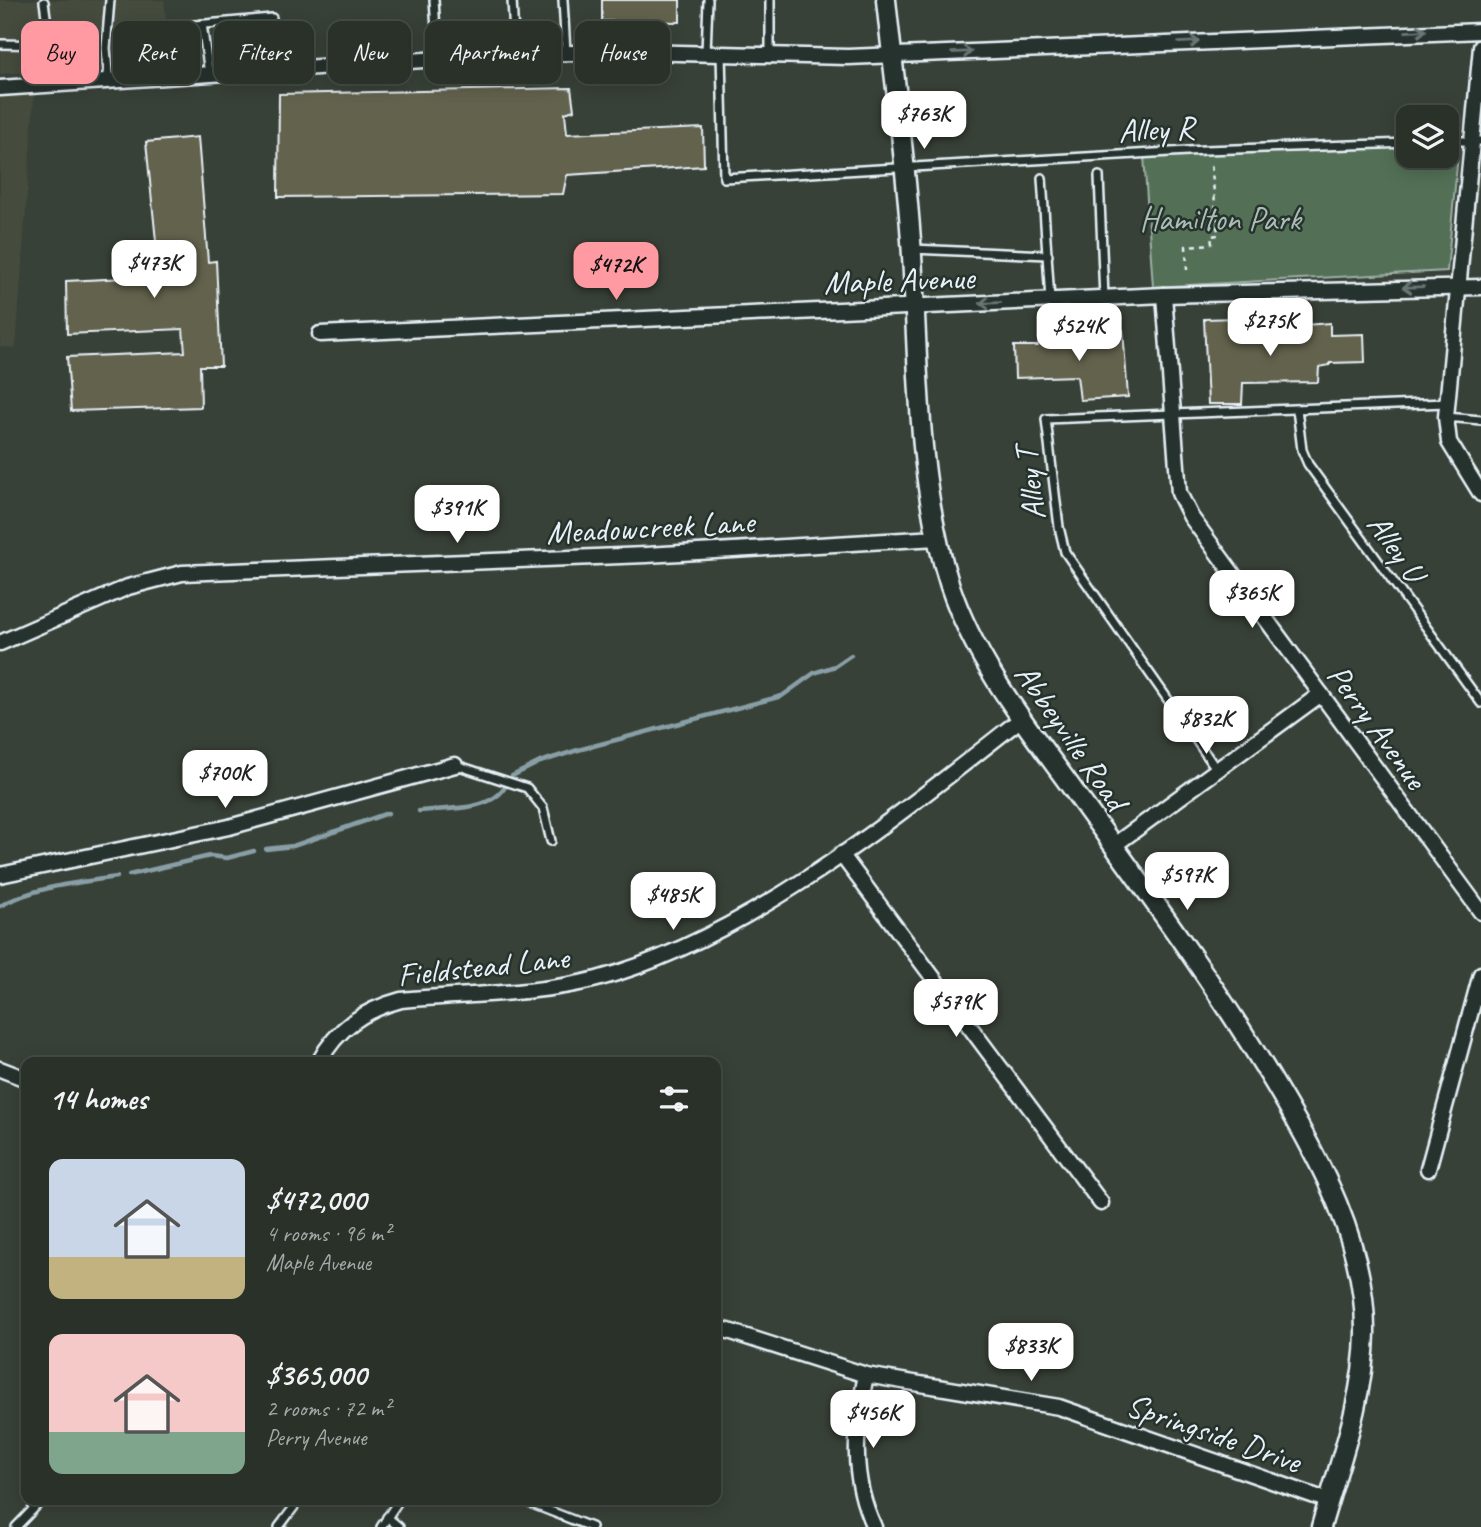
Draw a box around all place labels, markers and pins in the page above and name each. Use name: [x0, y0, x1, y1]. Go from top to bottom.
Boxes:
pin: $763K: [875, 92, 973, 151]
pin: $473K: [105, 240, 203, 300]
pin: $472K: [567, 243, 665, 302]
pin: $275K: [1221, 298, 1319, 358]
pin: $524K: [1030, 304, 1128, 363]
pin: $391K: [408, 486, 506, 545]
pin: $365K: [1203, 570, 1301, 630]
pin: $832K: [1157, 696, 1255, 756]
pin: $700K: [176, 750, 274, 810]
pin: $597K: [1138, 852, 1236, 912]
pin: $485K: [624, 872, 722, 932]
pin: $579K: [907, 979, 1005, 1039]
pin: $833K: [982, 1324, 1080, 1383]
pin: $456K: [824, 1390, 922, 1450]

